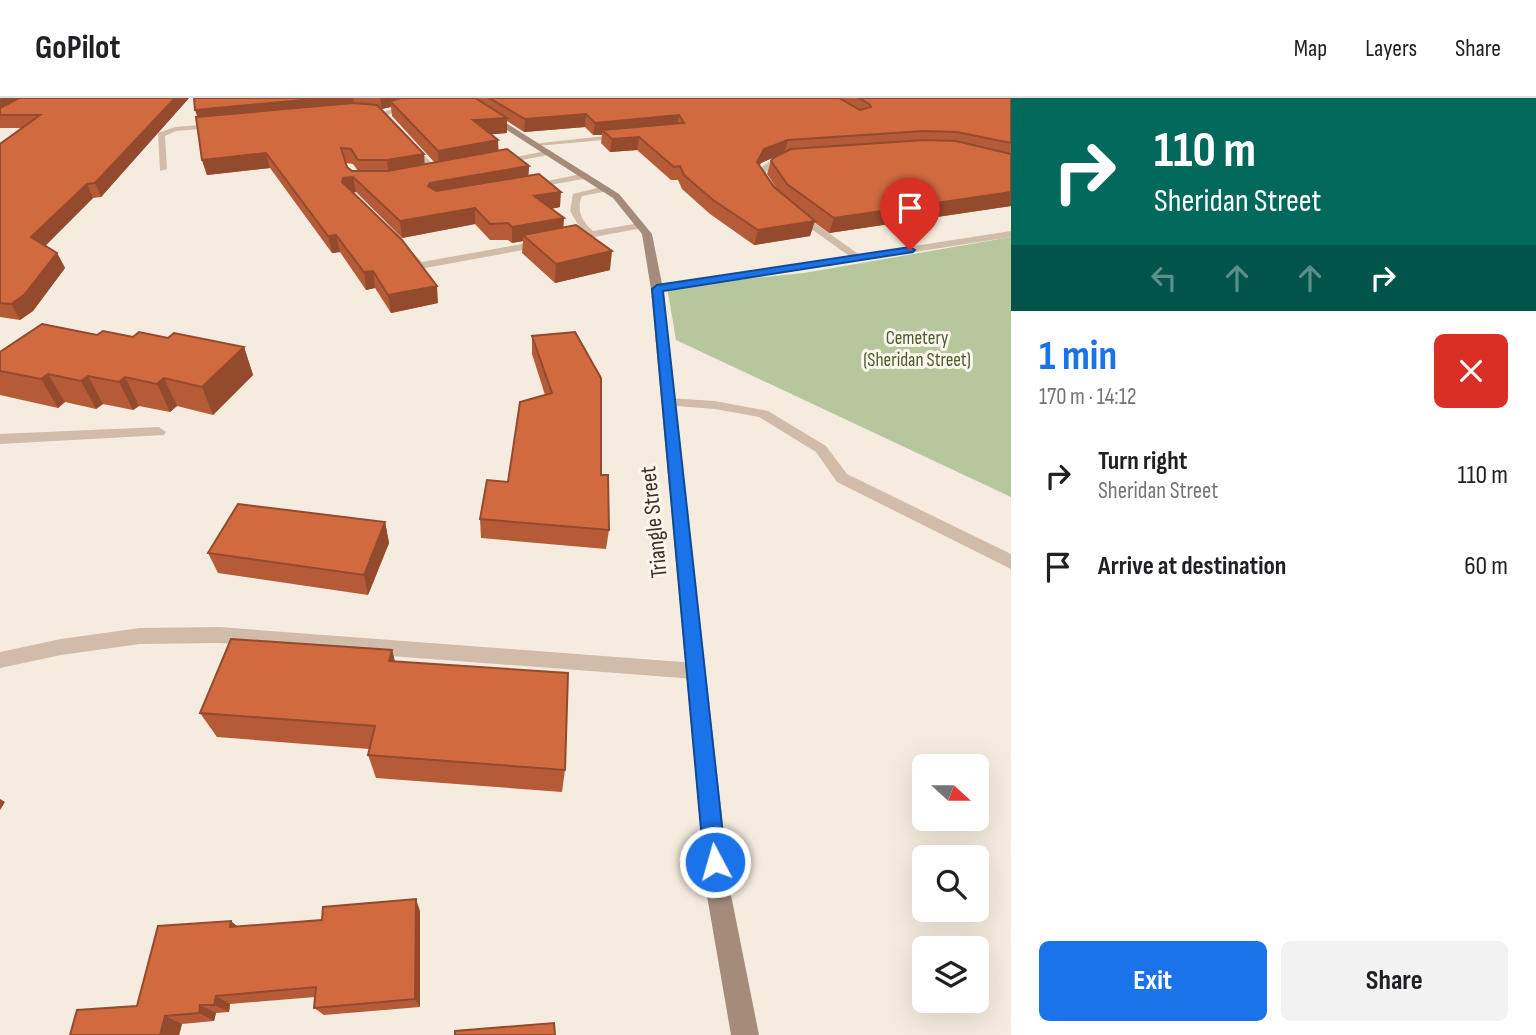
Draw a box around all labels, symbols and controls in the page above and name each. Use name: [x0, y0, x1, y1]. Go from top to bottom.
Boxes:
text: GoPilot: [35, 28, 120, 68]
text: Map: [1294, 34, 1327, 63]
text: Layers: [1365, 34, 1417, 63]
text: Share: [1455, 34, 1501, 63]
text: 110 m: [1154, 122, 1256, 181]
icon: right: [1039, 126, 1130, 217]
pin: [880, 178, 940, 250]
text: Sheridan Street: [1154, 182, 1321, 221]
icon: arrive: [891, 189, 929, 227]
icon: left: [1145, 259, 1183, 297]
icon: ahead: [1218, 259, 1256, 297]
icon: ahead: [1291, 259, 1329, 297]
icon: right: [1364, 259, 1402, 297]
park label: Cemetery (Sheridan Street): [863, 327, 971, 372]
text: 1 min: [1039, 331, 1117, 382]
button: close: [1434, 334, 1508, 408]
text: 170 m · 14:12: [1039, 383, 1137, 411]
text: Turn right: [1098, 446, 1187, 477]
icon: right: [1039, 457, 1077, 495]
text: 110 m: [1457, 460, 1508, 491]
street label: Triangle Street: [634, 465, 674, 579]
text: Sheridan Street: [1098, 477, 1218, 505]
icon: arrive: [1039, 548, 1077, 586]
text: Arrive at destination: [1098, 551, 1286, 582]
text: 60 m: [1464, 551, 1508, 582]
north arrow: [912, 754, 989, 831]
map controls: [912, 754, 989, 1013]
position arrow: [678, 825, 752, 899]
button: search: [912, 845, 989, 922]
button: layers: [912, 936, 989, 1013]
button: Exit: [1039, 941, 1267, 1021]
button: Share: [1281, 941, 1508, 1021]

